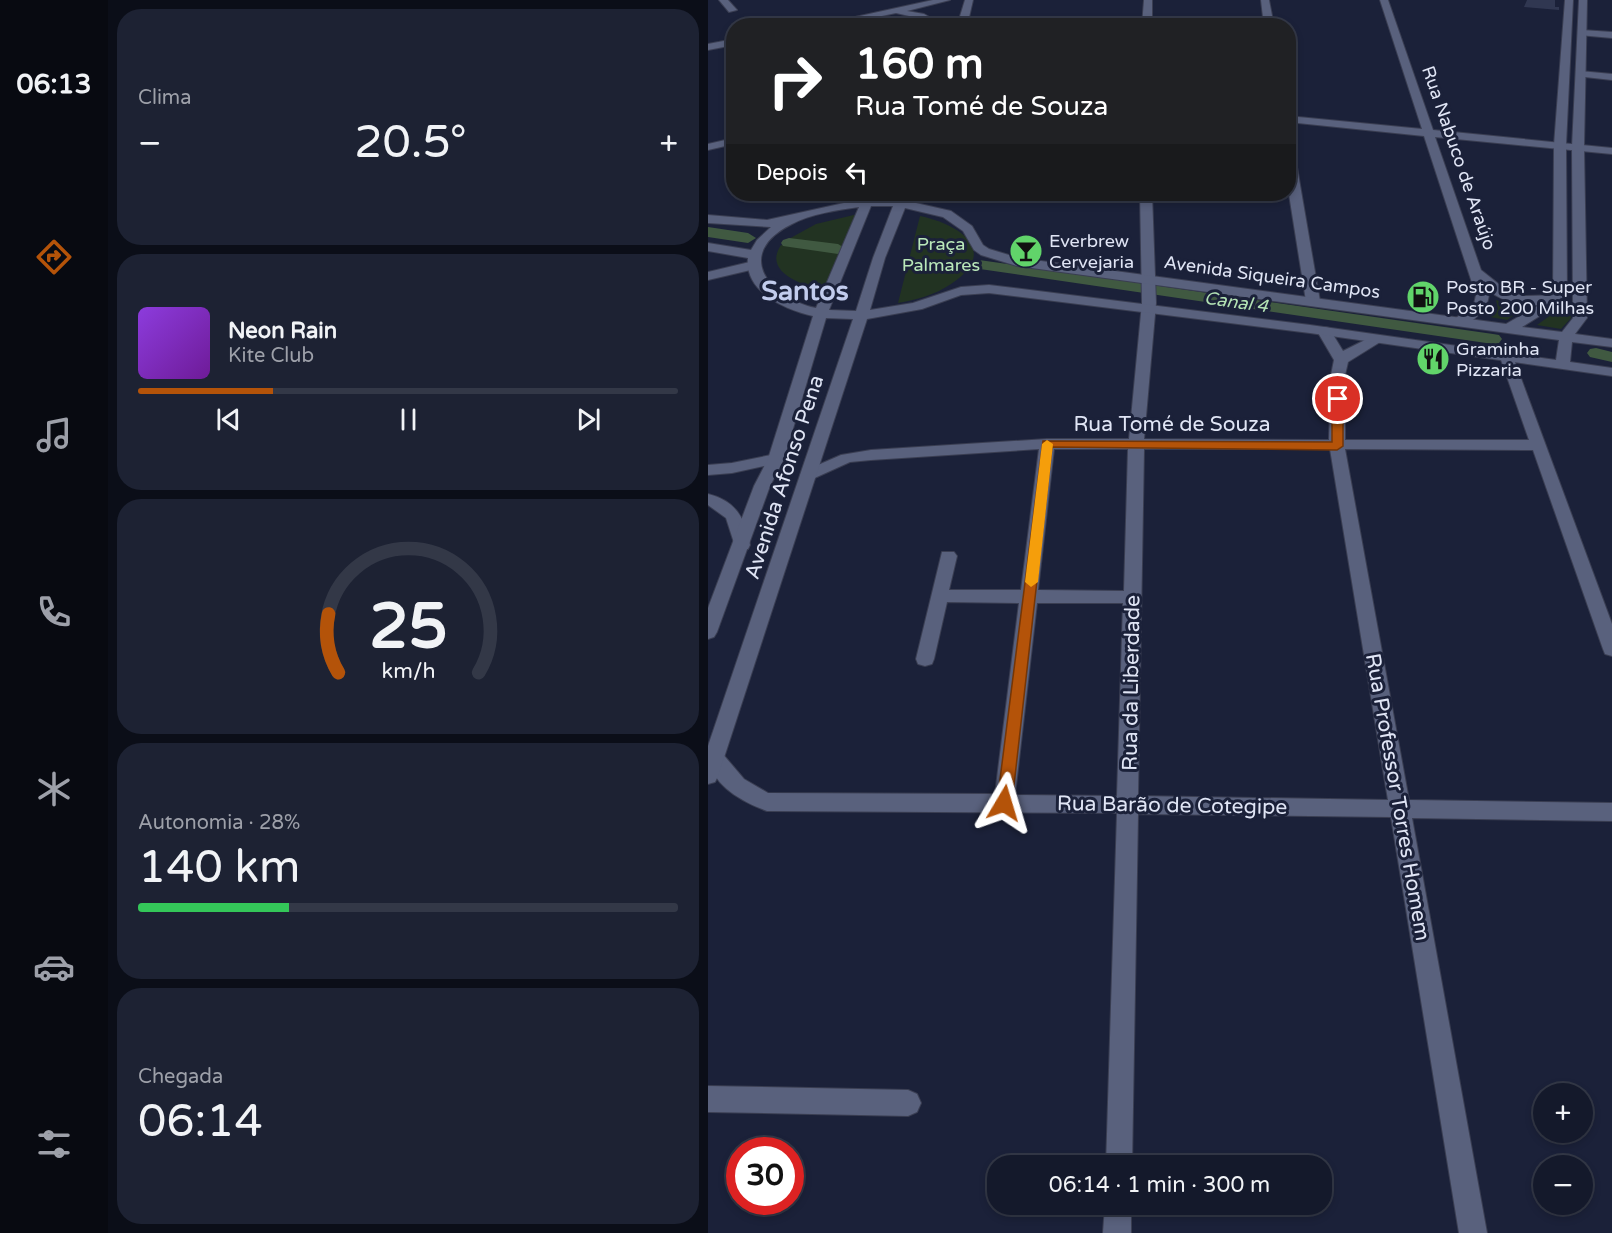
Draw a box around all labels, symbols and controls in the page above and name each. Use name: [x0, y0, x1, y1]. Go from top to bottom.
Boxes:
text: 160 m: [855, 39, 984, 90]
icon: right: [756, 42, 834, 120]
street label: Rua Nabuco de Araújo: [1417, 63, 1501, 253]
text: 06:13: [17, 68, 91, 101]
text: Clima: [138, 86, 191, 110]
text: Rua Tomé de Souza: [855, 90, 1109, 123]
text: 20.5°: [354, 116, 467, 170]
text: −: [138, 124, 162, 163]
text: +: [659, 124, 678, 163]
icon: left: [840, 156, 873, 189]
text: Depois: [756, 160, 828, 186]
place label: Everbrew Cervejaria: [1049, 230, 1134, 273]
park label: Praça Palmares: [902, 233, 980, 276]
bar icon: Everbrew Cervejaria: [1008, 233, 1044, 269]
icon: directions: [33, 236, 75, 278]
street label: Avenida Siqueira Campos: [1162, 251, 1382, 303]
district label: Santos: [761, 275, 849, 308]
place label: Posto BR - Super Posto 200 Milhas: [1446, 276, 1594, 319]
fuel station icon: Posto BR - Super Posto 200 Milhas: [1405, 279, 1441, 315]
water label: Canal 4: [1203, 287, 1270, 317]
text: Neon Rain: [228, 318, 337, 344]
place label: Graminha Pizzaria: [1456, 338, 1540, 381]
restaurant icon: Graminha Pizzaria: [1415, 341, 1451, 377]
text: Kite Club: [228, 344, 314, 368]
street label: Avenida Afonso Pena: [740, 372, 829, 582]
pin: [1312, 373, 1363, 424]
icon: arrive: [1321, 382, 1354, 415]
icon: previous: [212, 403, 245, 436]
icon: pause: [392, 403, 425, 436]
icon: next: [572, 403, 605, 436]
street label: Rua Tomé de Souza: [1073, 412, 1271, 437]
icon: music: [33, 414, 75, 456]
icon: phone: [33, 591, 75, 633]
text: 25: [369, 591, 447, 666]
street label: Rua da Liberdade: [1117, 595, 1146, 771]
street label: Rua Professor Torres Homem: [1360, 652, 1435, 943]
text: km/h: [381, 659, 435, 685]
icon: climate: [33, 768, 75, 810]
position arrow: [972, 771, 1036, 835]
street label: Rua Barão de Cotegipe: [1057, 791, 1287, 820]
text: Autonomia · 28%: [138, 811, 300, 835]
text: 140 km: [138, 841, 300, 895]
icon: car: [33, 946, 75, 988]
text: Chegada: [138, 1065, 223, 1089]
map controls: [1533, 1083, 1593, 1215]
button: +: [1533, 1083, 1593, 1143]
text: 06:14: [138, 1095, 263, 1149]
icon: filters: [33, 1123, 75, 1165]
speed limit sign: 30: [726, 1137, 804, 1215]
button: −: [1533, 1155, 1593, 1215]
text: 06:14 · 1 min · 300 m: [1049, 1172, 1270, 1198]

